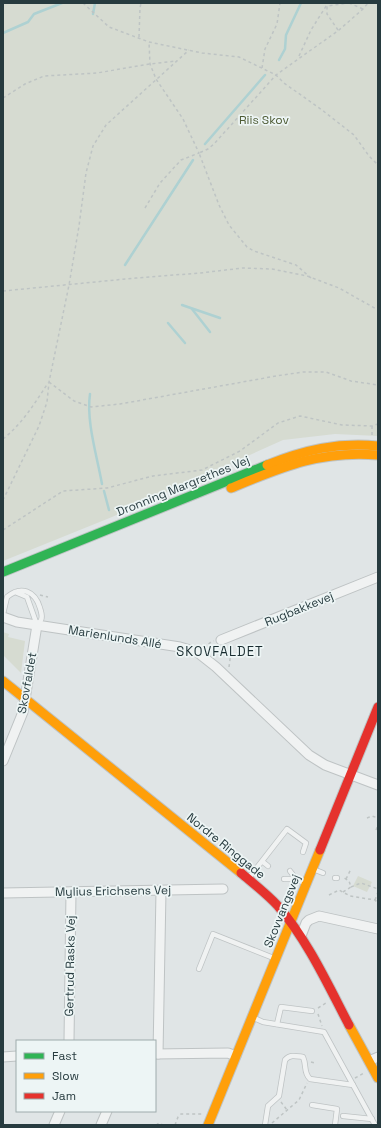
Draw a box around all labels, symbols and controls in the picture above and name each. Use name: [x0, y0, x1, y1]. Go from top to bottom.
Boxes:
park label: Riis Skov: [239, 112, 290, 128]
street label: Dronning Margrethes Vej: [114, 452, 252, 520]
street label: Rugbakkevej: [262, 588, 336, 630]
street label: Marienlunds Allé: [67, 622, 163, 652]
district label: SKOVFALDET: [176, 643, 264, 660]
street label: Skovfaldet: [14, 651, 40, 715]
street label: Nordre Ringgade: [183, 809, 269, 883]
street label: Skovvangsvej: [260, 872, 304, 950]
street label: Mylius Erichsens Vej: [55, 882, 171, 900]
street label: Gertrud Rasks Vej: [61, 915, 79, 1017]
legend: [16, 1040, 156, 1112]
text: Fast: [52, 1048, 77, 1064]
text: Slow: [52, 1068, 79, 1084]
text: Jam: [52, 1088, 76, 1104]

